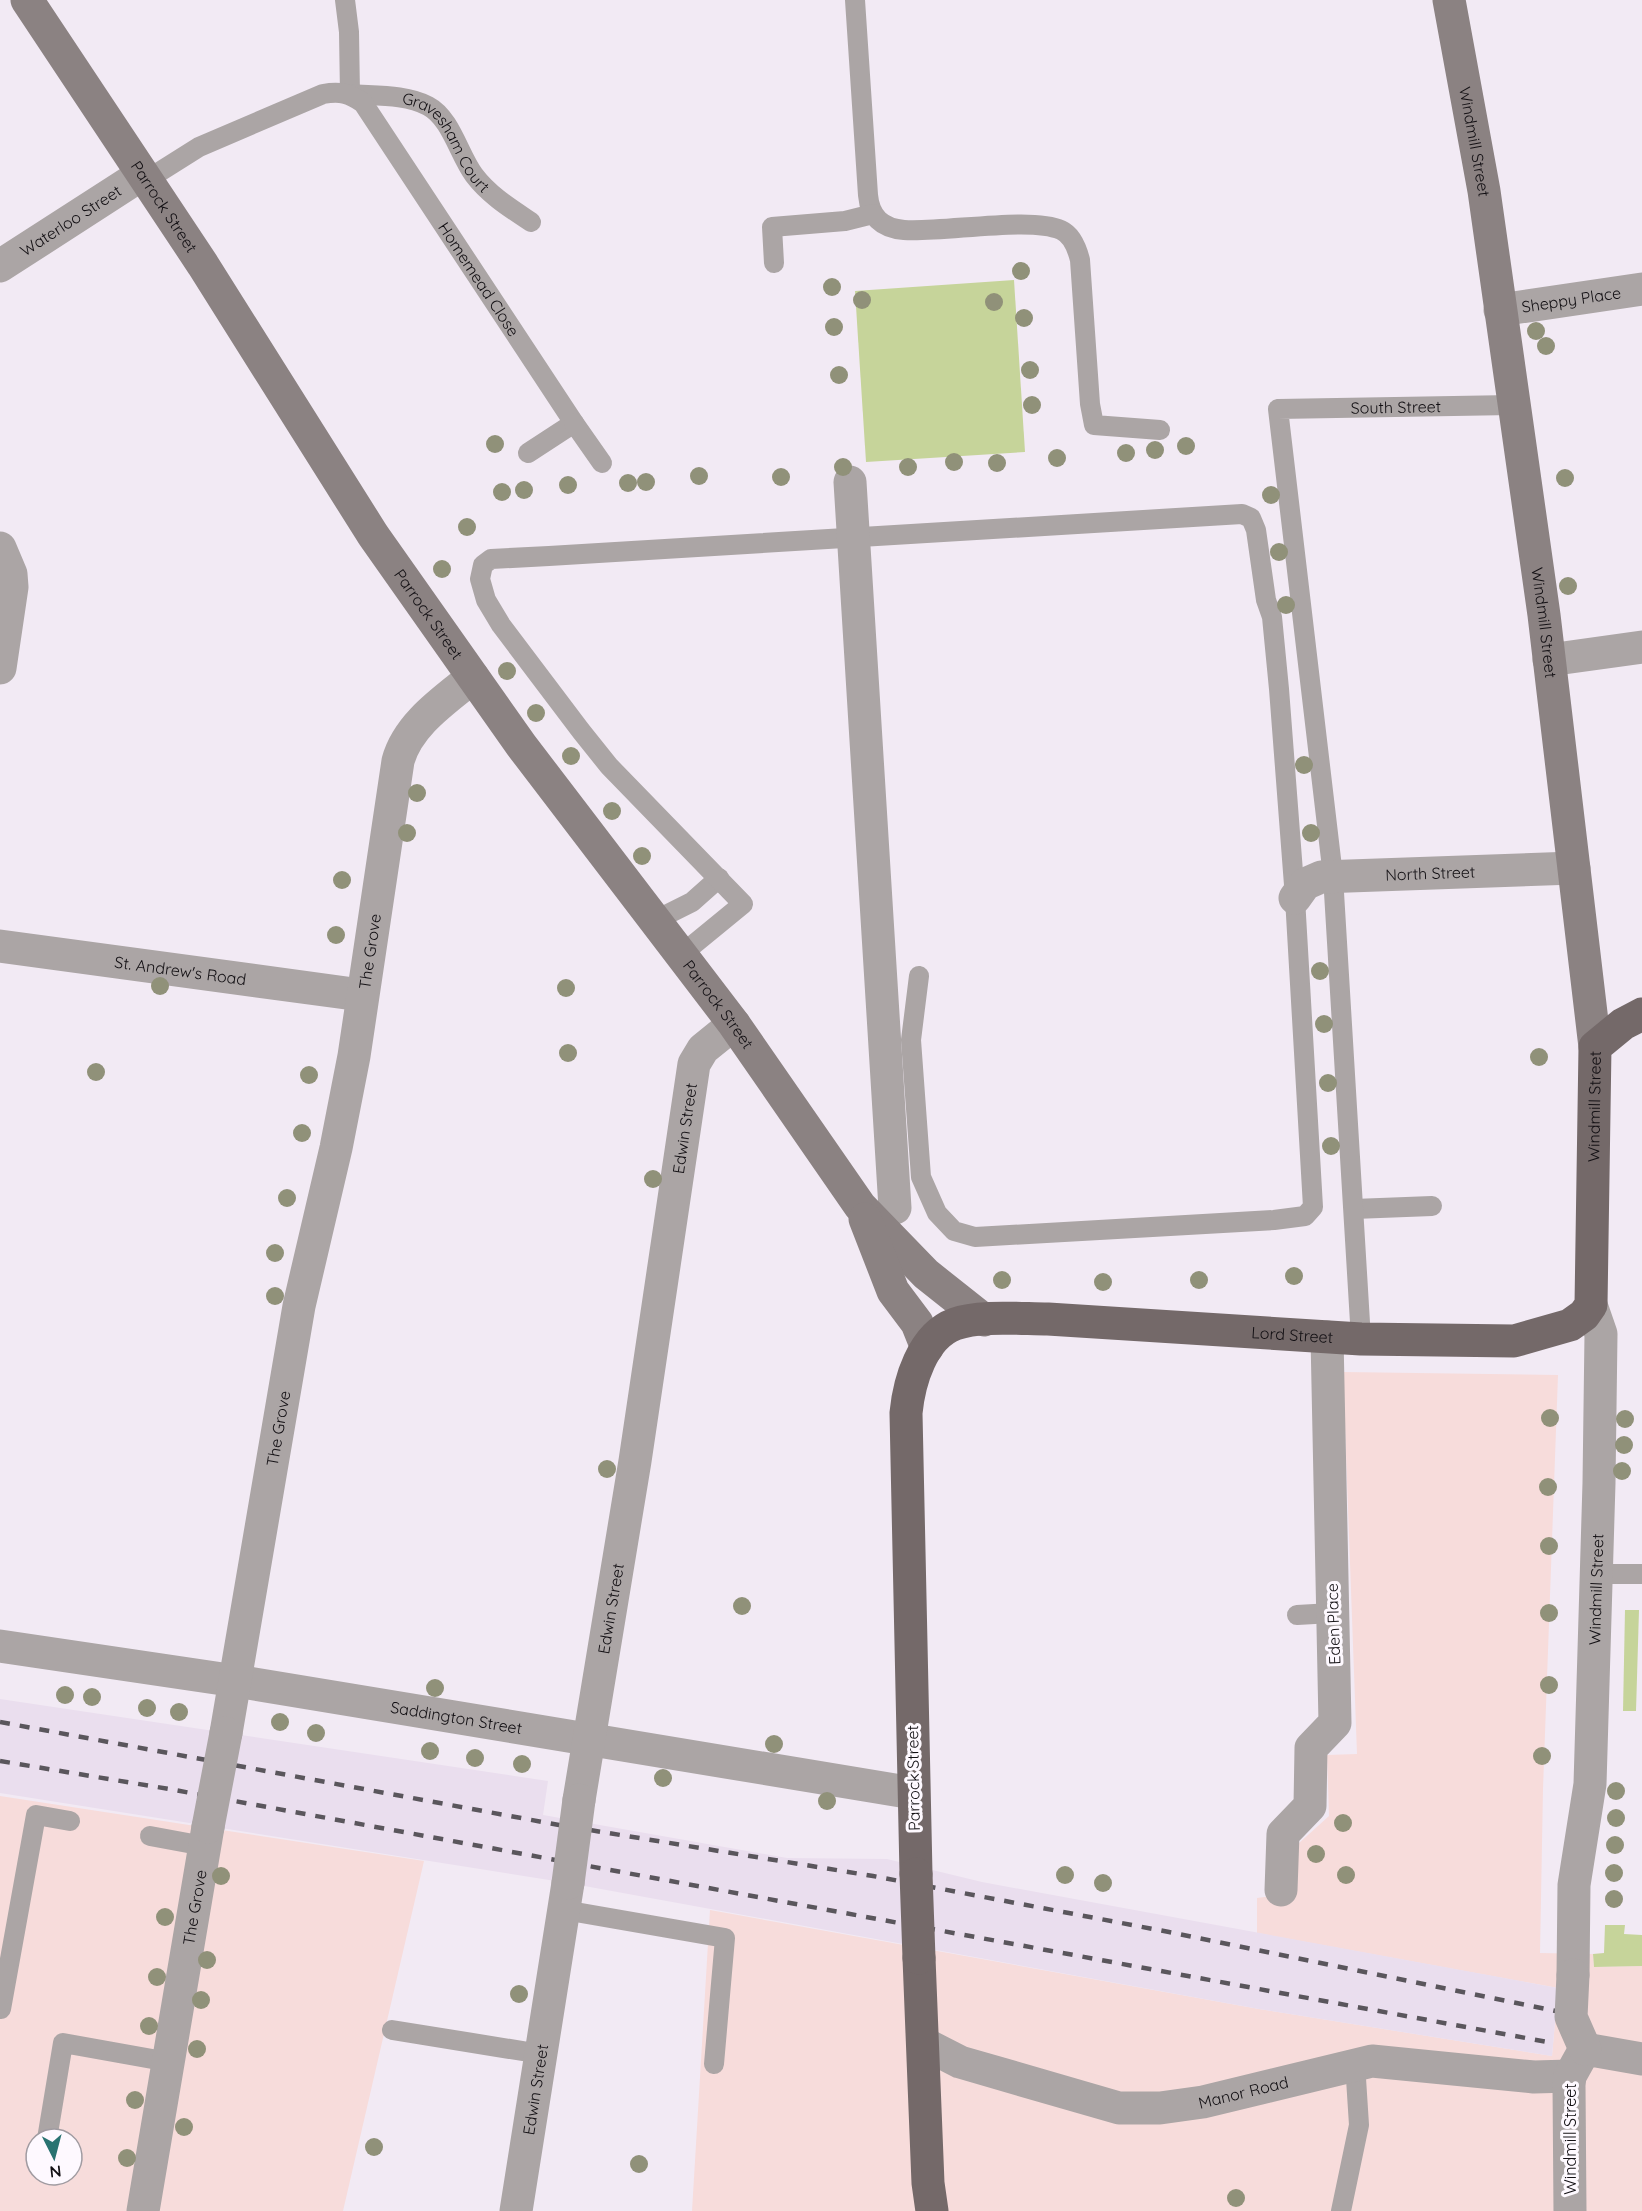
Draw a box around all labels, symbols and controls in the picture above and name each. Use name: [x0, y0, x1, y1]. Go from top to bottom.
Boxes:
street label: Windmill Street: [1455, 85, 1495, 198]
street label: Gravesham Court: [401, 88, 494, 197]
street label: Parrock Street: [127, 157, 202, 256]
street label: Waterloo Street: [16, 180, 125, 260]
street label: Homemead Close: [434, 218, 524, 340]
street label: Sheppy Place: [1520, 282, 1622, 317]
street label: South Street: [1351, 396, 1441, 418]
street label: Parrock Street: [390, 565, 467, 663]
street label: Windmill Street: [1527, 566, 1561, 679]
street label: North Street: [1385, 862, 1476, 885]
street label: The Grove: [354, 912, 385, 991]
street label: St. Andrew's Road: [113, 952, 247, 989]
street label: Parrock Street: [679, 956, 758, 1053]
street label: Windmill Street: [1583, 1051, 1605, 1162]
street label: Edwin Street: [668, 1081, 701, 1175]
street label: Lord Street: [1251, 1322, 1334, 1347]
street label: The Grove: [262, 1389, 294, 1468]
street label: Windmill Street: [1584, 1533, 1607, 1645]
street label: Edwin Street: [593, 1562, 628, 1655]
street label: Eden Place: [1322, 1583, 1344, 1665]
street label: Saddington Street: [389, 1697, 524, 1738]
street label: Parrock Street: [902, 1725, 924, 1831]
street label: The Grove: [178, 1868, 211, 1947]
street label: Edwin Street: [518, 2043, 552, 2136]
street label: Manor Road: [1196, 2072, 1290, 2113]
street label: Windmill Street: [1560, 2083, 1580, 2195]
north arrow: [24, 2127, 84, 2187]
text: N: [49, 2161, 62, 2182]

